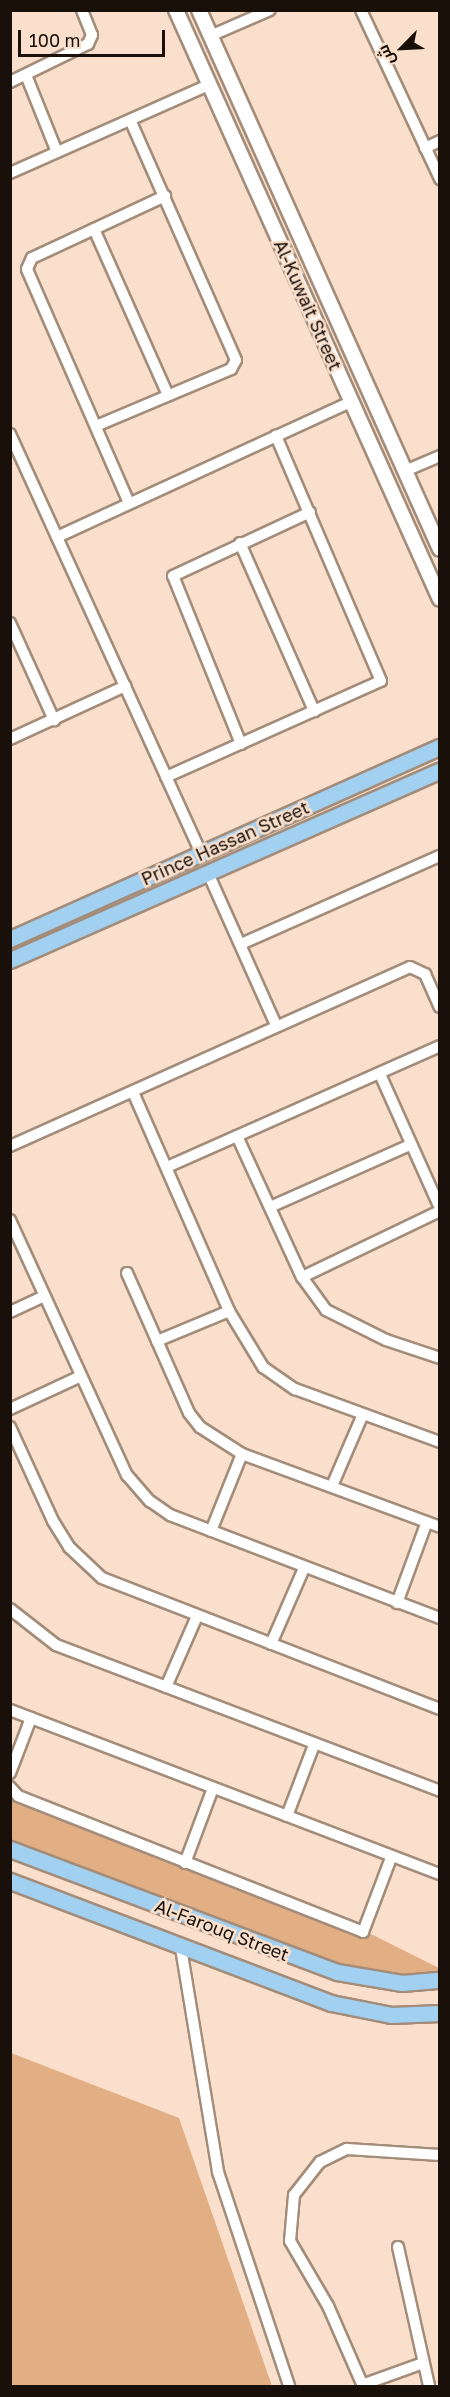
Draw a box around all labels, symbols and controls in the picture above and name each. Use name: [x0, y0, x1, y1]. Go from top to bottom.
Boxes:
scale bar: [21, 18, 168, 56]
north arrow: [372, 18, 432, 78]
text: 100 m: [29, 29, 80, 51]
text: ش: [372, 42, 399, 69]
street label: Al-Kuwait Street: [270, 236, 346, 374]
street label: Prince Hassan Street: [138, 796, 312, 890]
street label: Al-Farouq Street: [152, 1895, 292, 1965]

